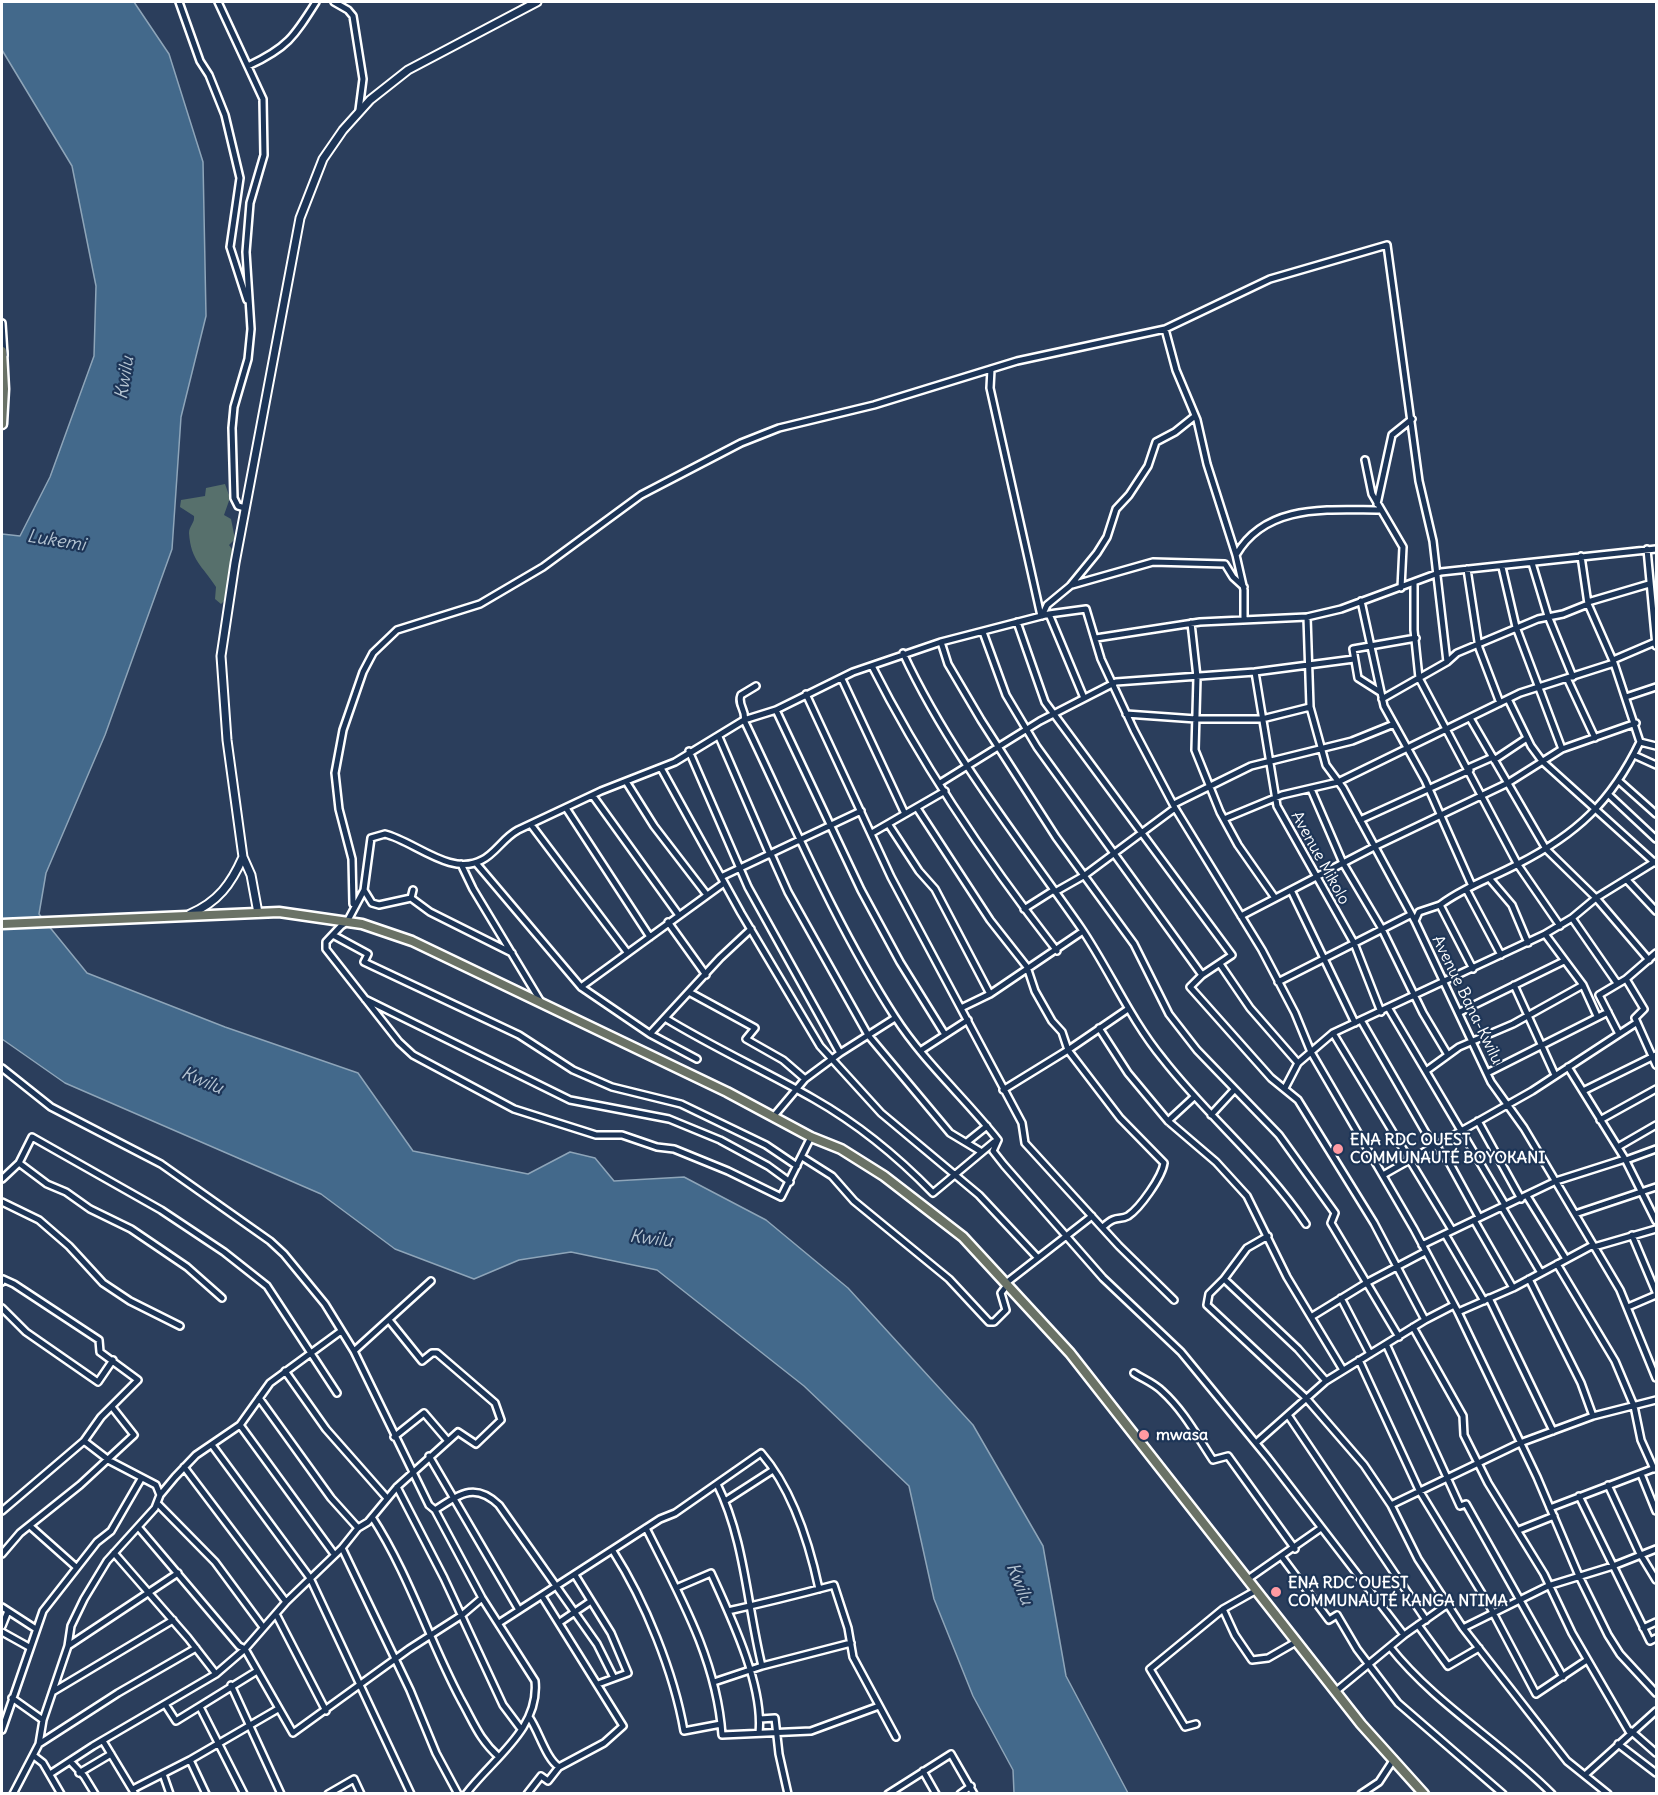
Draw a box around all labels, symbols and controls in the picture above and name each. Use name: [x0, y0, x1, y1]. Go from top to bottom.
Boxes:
water label: Kwilu: [111, 355, 139, 401]
water label: Lukemi: [25, 526, 87, 556]
street label: Avenue Mikolo: [1287, 808, 1353, 908]
street label: Avenue Bana-Kwilu: [1428, 933, 1506, 1067]
water label: Kwilu: [178, 1063, 226, 1099]
place label: ENA RDC OUEST COMMUNAUTÉ BOYOKANI: [1350, 1130, 1545, 1168]
marker: ENA RDC OUEST COMMUNAUTÉ BOYOKANI: [1331, 1142, 1345, 1156]
water label: Kwilu: [628, 1226, 674, 1252]
place label: mwasa: [1156, 1425, 1208, 1445]
marker: mwasa: [1137, 1428, 1151, 1442]
water label: Kwilu: [1001, 1560, 1037, 1608]
place label: ENA RDC OUEST COMMUNAUTÉ KANGA NTIMA: [1288, 1573, 1508, 1611]
marker: ENA RDC OUEST COMMUNAUTÉ KANGA NTIMA: [1269, 1585, 1283, 1599]

